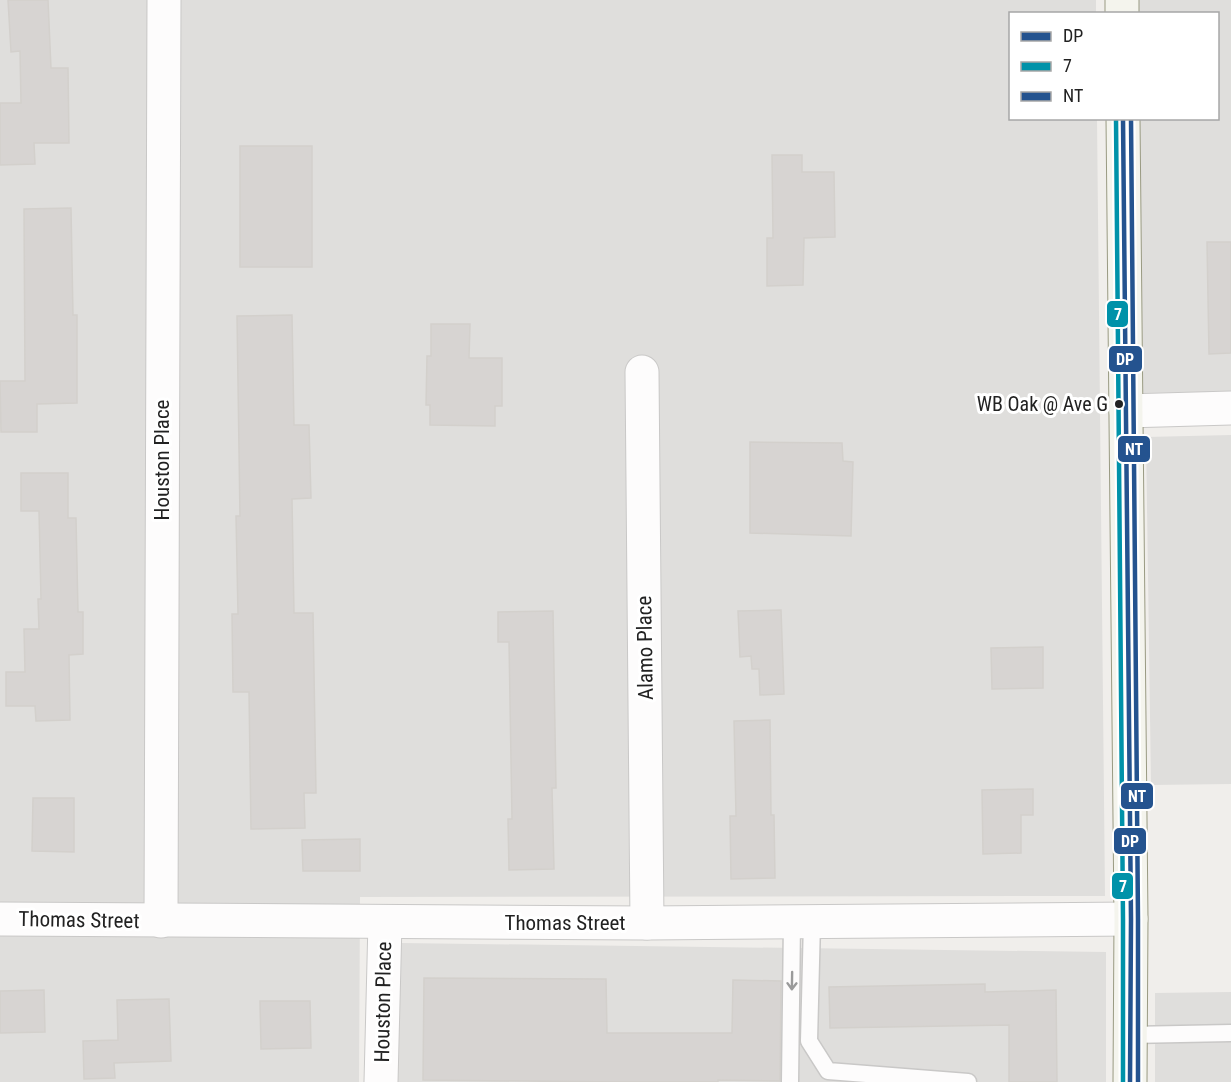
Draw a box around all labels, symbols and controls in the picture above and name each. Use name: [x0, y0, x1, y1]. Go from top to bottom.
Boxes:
legend: [1009, 12, 1219, 120]
text: DP: [1063, 25, 1083, 46]
text: 7: [1063, 55, 1072, 76]
text: NT: [1063, 85, 1083, 106]
line badge: 7: [1106, 300, 1129, 328]
text: 7: [1114, 305, 1122, 324]
line badge: DP: [1108, 345, 1143, 373]
text: DP: [1116, 350, 1134, 369]
place label: WB Oak @ Ave G: [977, 392, 1108, 416]
marker: WB Oak @ Ave G: [1113, 398, 1125, 410]
street label: Houston Place: [150, 399, 174, 520]
line badge: NT: [1117, 435, 1151, 463]
text: NT: [1125, 440, 1143, 459]
street label: Alamo Place: [632, 596, 658, 700]
line badge: NT: [1120, 782, 1154, 810]
text: NT: [1128, 787, 1146, 806]
line badge: DP: [1113, 827, 1147, 855]
text: DP: [1121, 832, 1139, 851]
line badge: 7: [1111, 872, 1134, 900]
text: 7: [1119, 877, 1127, 896]
street label: Thomas Street: [18, 907, 140, 933]
street label: Thomas Street: [504, 911, 626, 935]
street label: Houston Place: [370, 941, 396, 1063]
one-way arrow: [786, 970, 797, 990]

